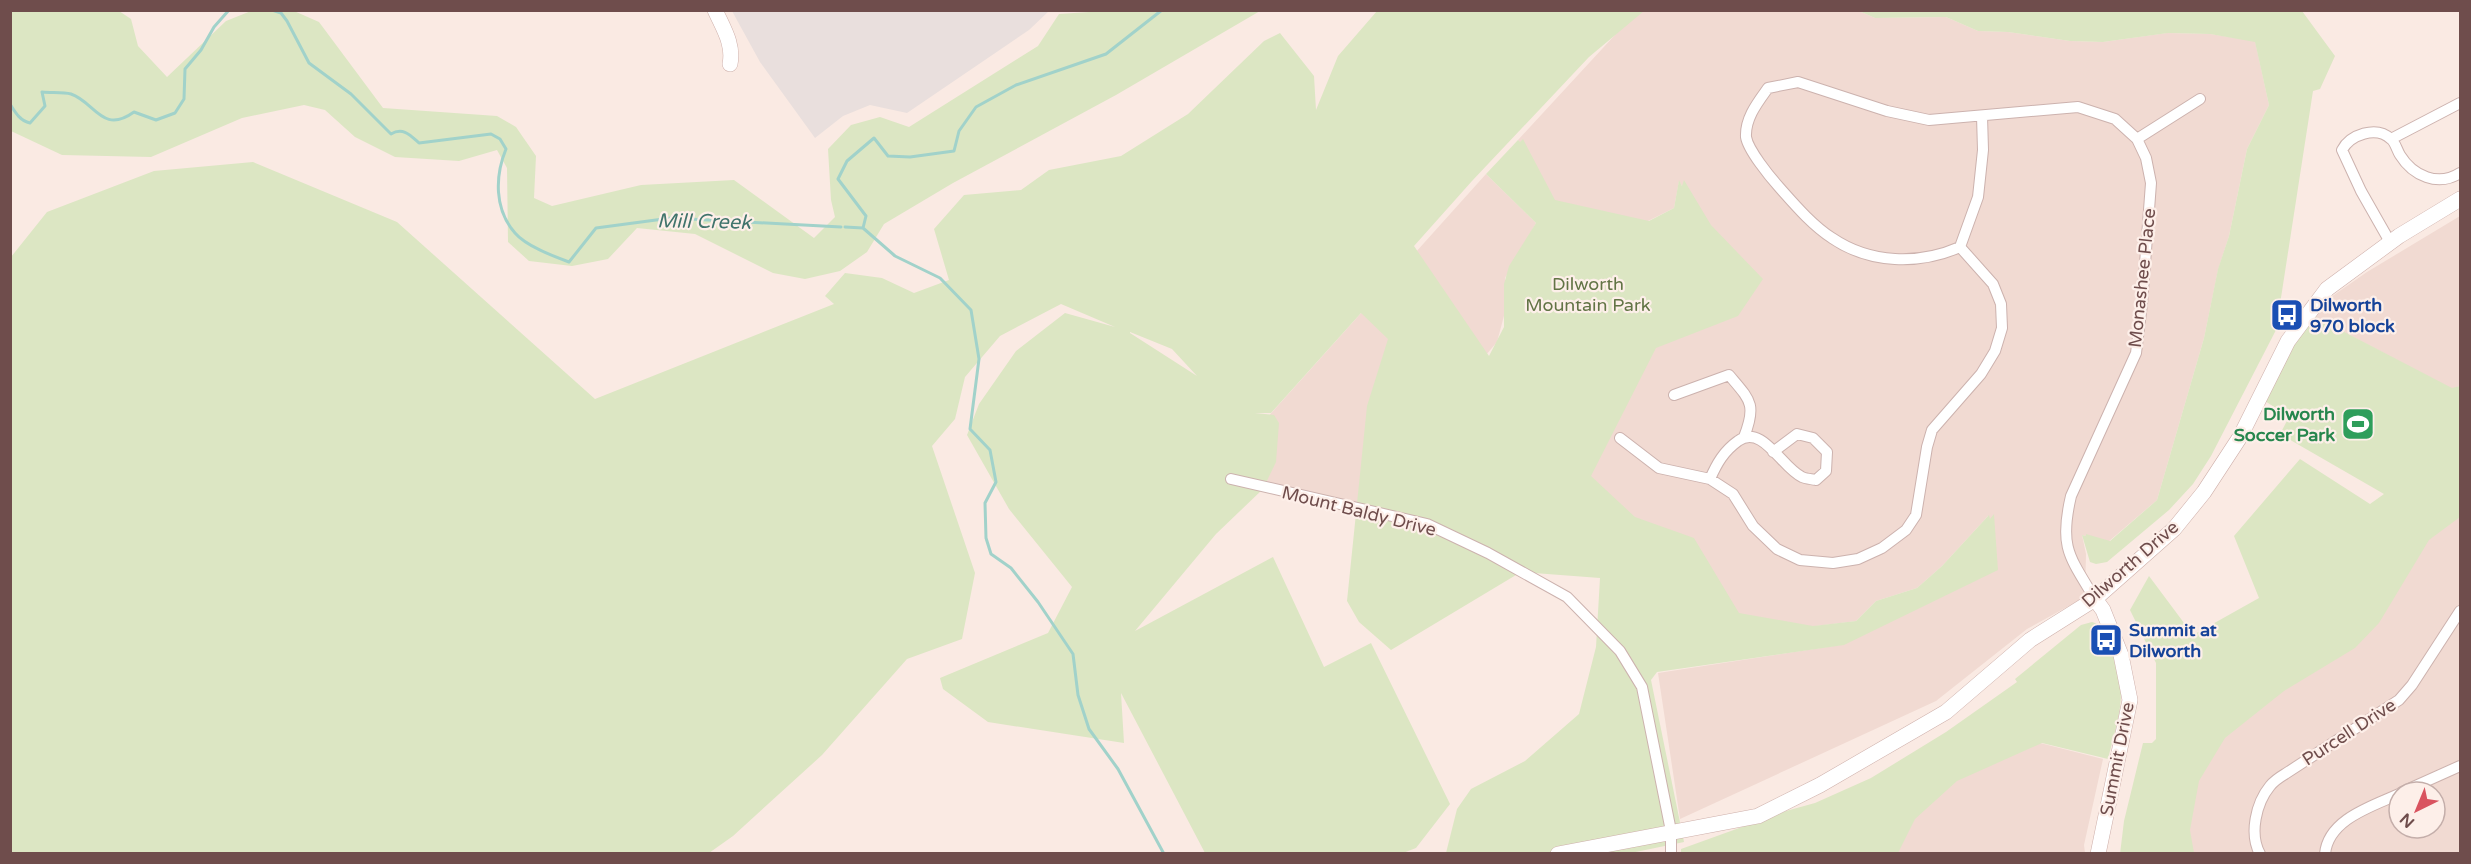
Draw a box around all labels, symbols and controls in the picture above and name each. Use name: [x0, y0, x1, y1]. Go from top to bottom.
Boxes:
street label: Monashee Place: [2124, 207, 2160, 349]
water label: Mill Creek: [657, 209, 753, 235]
park label: Dilworth Mountain Park: [1525, 273, 1651, 316]
place label: Dilworth 970 block: [2310, 294, 2395, 337]
bus stop icon: Dilworth 970 block: [2269, 297, 2305, 333]
place label: Dilworth Soccer Park: [2234, 403, 2335, 446]
sports icon: Dilworth Soccer Park: [2340, 406, 2376, 442]
street label: Mount Baldy Drive: [1279, 481, 1439, 541]
street label: Dilworth Drive: [2077, 516, 2183, 612]
place label: Summit at Dilworth: [2129, 619, 2217, 662]
bus stop icon: Summit at Dilworth: [2088, 622, 2124, 658]
street label: Purcell Drive: [2298, 694, 2400, 770]
street label: Summit Drive: [2095, 700, 2139, 818]
north arrow: [2387, 780, 2447, 840]
text: N: [2396, 809, 2419, 832]

